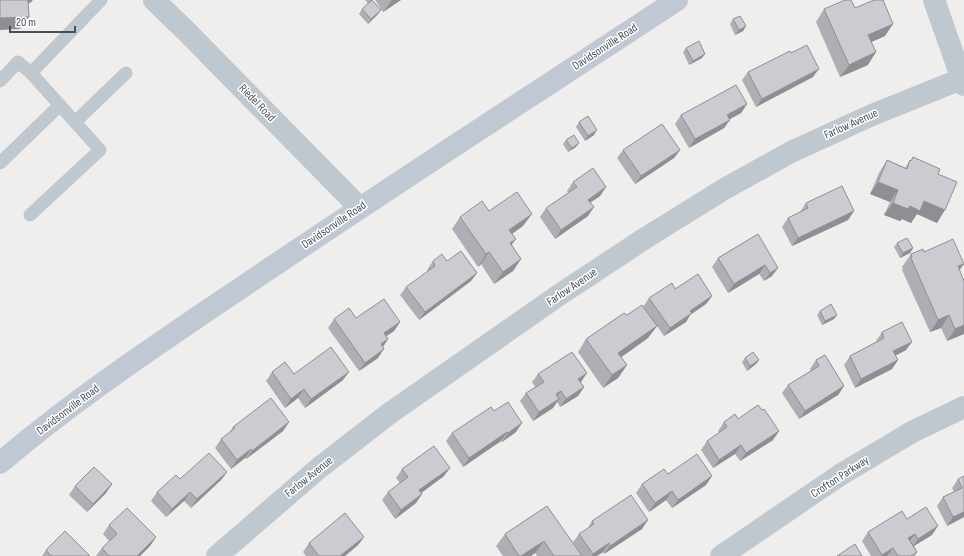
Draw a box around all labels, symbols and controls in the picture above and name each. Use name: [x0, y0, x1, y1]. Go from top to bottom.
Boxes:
scale bar: [10, 8, 75, 34]
text: 20 m: [16, 15, 36, 30]
street label: Davidsonville Road: [570, 20, 640, 74]
street label: Riedel Road: [235, 81, 279, 125]
street label: Farlow Avenue: [822, 105, 880, 143]
street label: Davidsonville Road: [299, 198, 369, 252]
street label: Farlow Avenue: [544, 265, 600, 309]
street label: Davidsonville Road: [34, 382, 102, 438]
street label: Crofton Parkway: [808, 452, 872, 501]
street label: Farlow Avenue: [282, 453, 336, 501]

